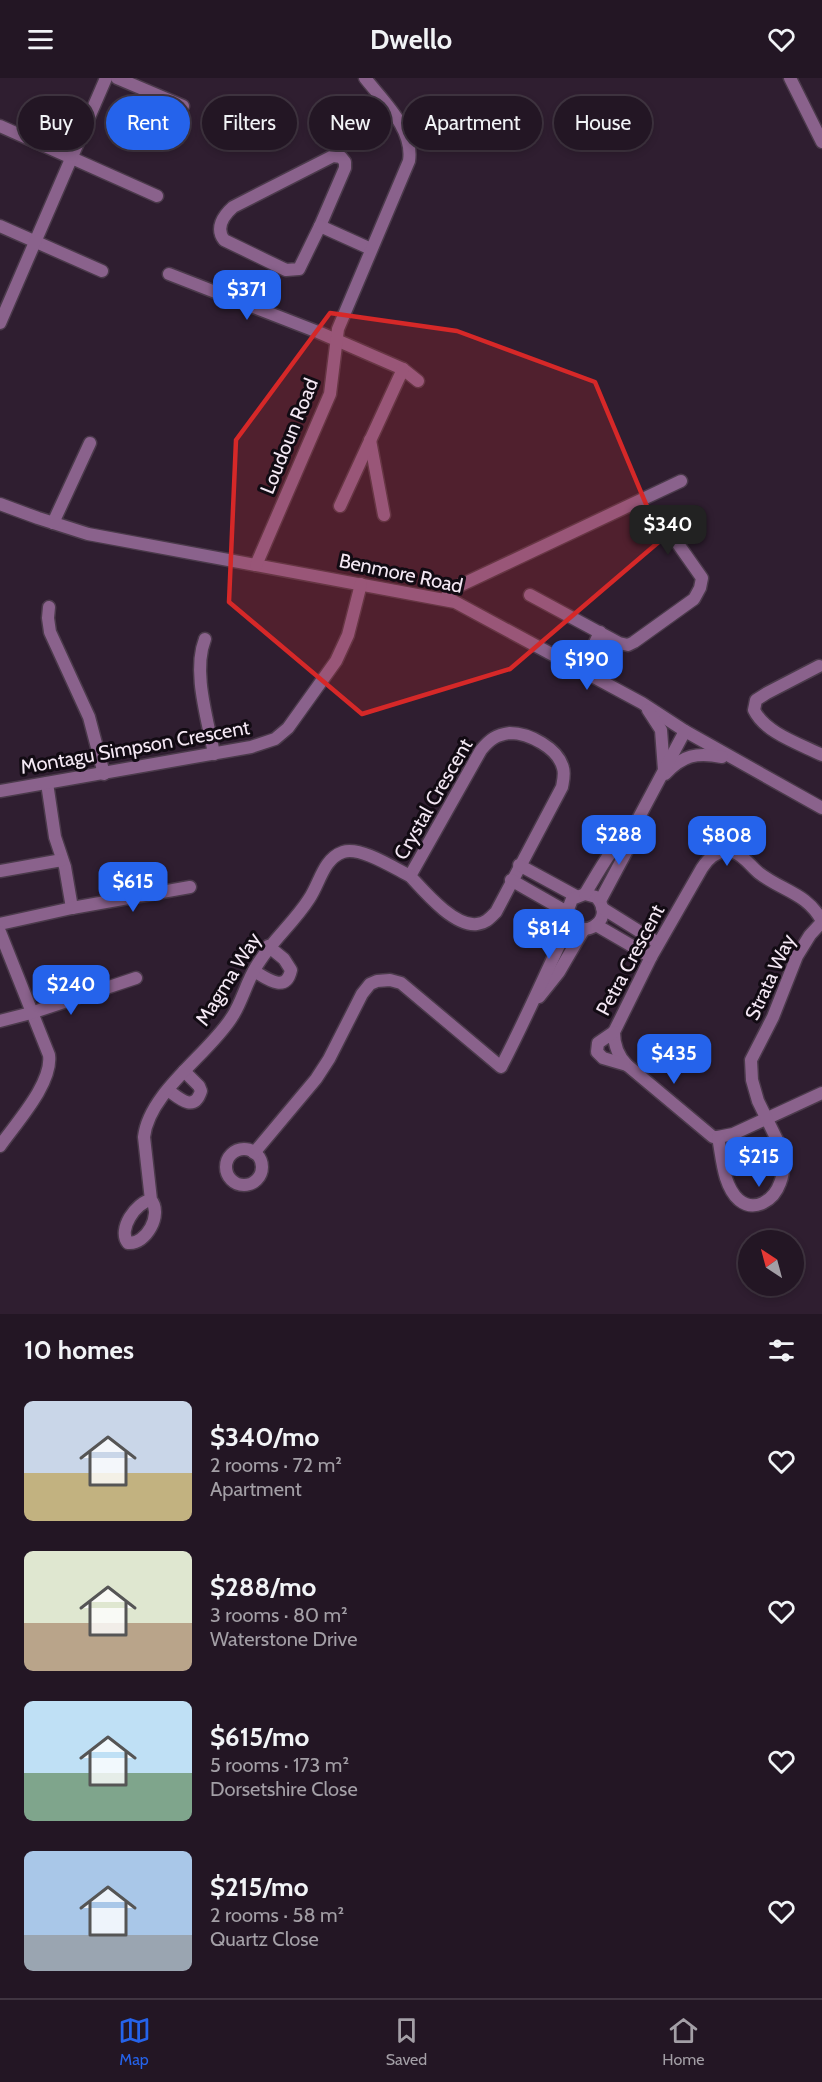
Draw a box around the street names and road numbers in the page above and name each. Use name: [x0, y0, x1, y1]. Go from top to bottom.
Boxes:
street label: Loudoun Road: [255, 375, 323, 497]
street label: Benmore Road: [337, 548, 465, 598]
street label: Montagu Simpson Crescent: [18, 715, 252, 779]
street label: Crystal Crescent: [389, 734, 478, 864]
street label: Petra Crescent: [591, 900, 669, 1020]
street label: Magma Way: [190, 928, 266, 1030]
street label: Strata Way: [740, 930, 800, 1024]

